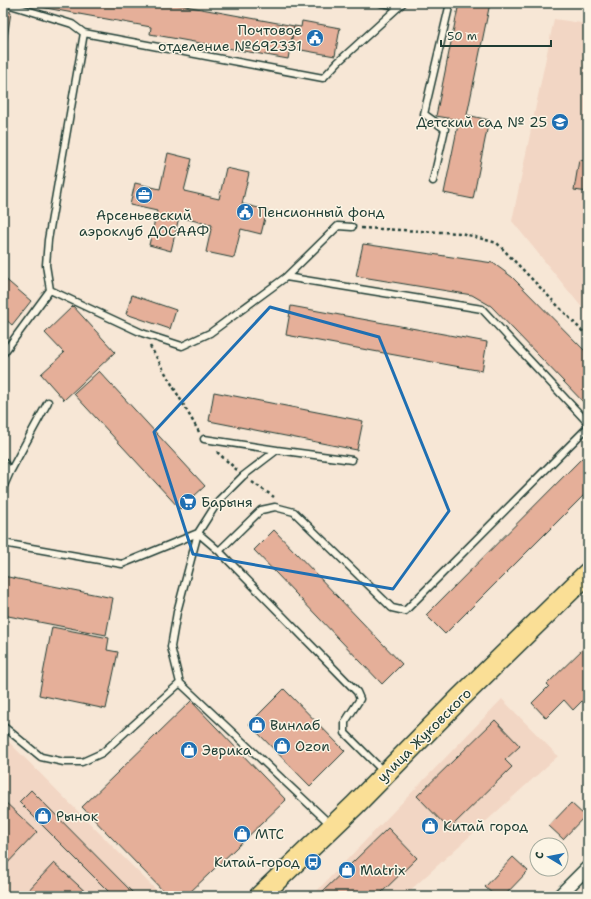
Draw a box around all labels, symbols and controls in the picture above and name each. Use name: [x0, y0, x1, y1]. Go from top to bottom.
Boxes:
place label: Почтовое отделение №692331: [158, 21, 302, 55]
scale bar: [441, 22, 551, 48]
public building icon: Почтовое отделение №692331: [305, 28, 325, 48]
text: 50 m: [447, 28, 477, 44]
school or university icon: Детский сад № 25: [550, 112, 570, 132]
place label: Детский сад № 25: [416, 113, 547, 131]
office icon: Арсеньевский аэроклуб ДОСААФ: [134, 185, 154, 205]
public building icon: Пенсионный фонд: [235, 202, 255, 222]
place label: Пенсионный фонд: [258, 203, 385, 221]
place label: Арсеньевский аэроклуб ДОСААФ: [79, 206, 209, 240]
supermarket icon: Барыня: [178, 492, 198, 512]
place label: Барыня: [201, 493, 253, 511]
street label: улица Жуковского: [373, 684, 475, 786]
shop icon: Винлаб: [247, 715, 267, 735]
place label: Винлаб: [270, 716, 320, 734]
shop icon: Ozon: [272, 736, 292, 756]
place label: Ozon: [295, 737, 330, 755]
shop icon: Эврика: [179, 740, 199, 760]
place label: Эврика: [202, 741, 252, 759]
shop icon: Рынок: [33, 806, 53, 826]
place label: Рынок: [56, 807, 99, 825]
shop icon: Китай город: [420, 816, 440, 836]
place label: Китай город: [443, 817, 528, 835]
shop icon: МТС: [232, 824, 252, 844]
place label: МТС: [255, 825, 284, 843]
north arrow: [529, 837, 569, 877]
text: С: [532, 850, 548, 860]
bus stop icon: Китай-город: [303, 852, 323, 872]
place label: Китай-город: [214, 853, 300, 871]
shop icon: Matrix: [337, 860, 357, 880]
place label: Matrix: [360, 861, 405, 879]

